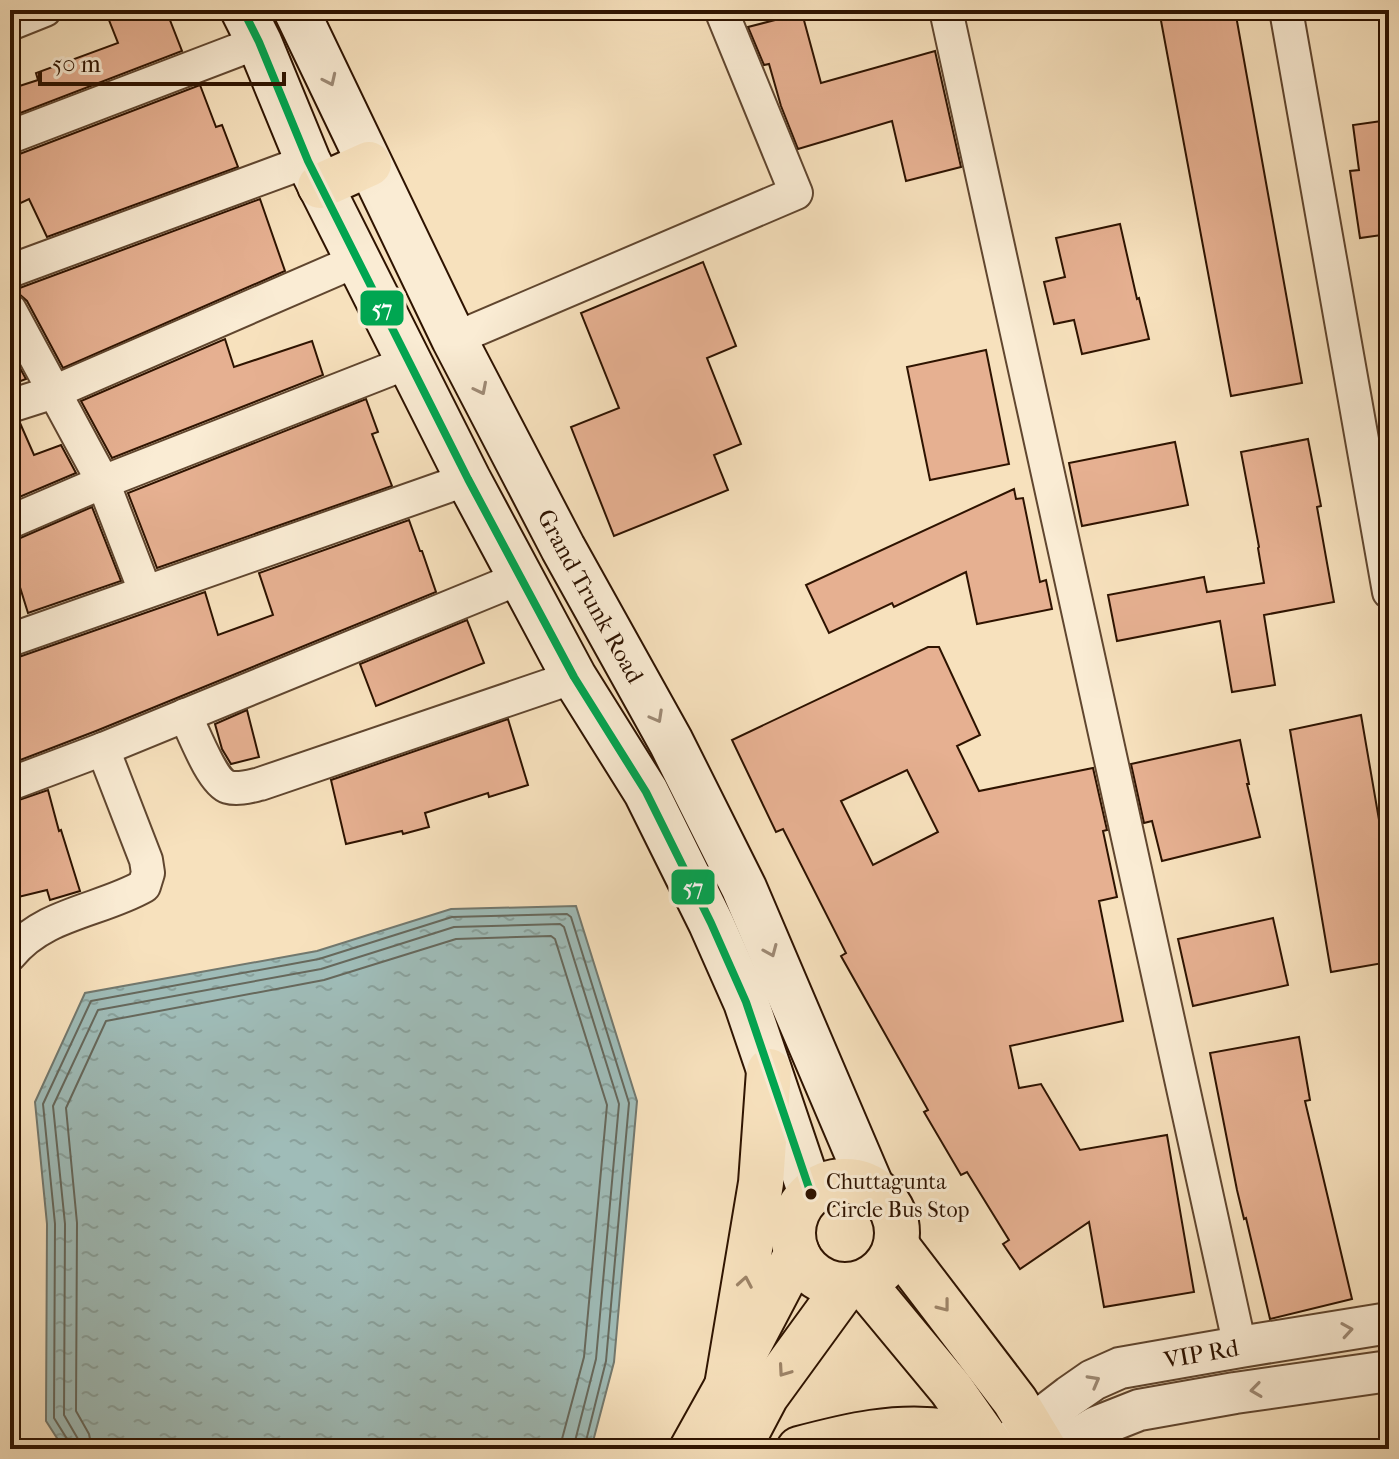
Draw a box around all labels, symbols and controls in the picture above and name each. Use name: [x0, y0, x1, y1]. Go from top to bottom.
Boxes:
scale bar: [40, 36, 284, 86]
text: 50 m: [52, 50, 101, 78]
one-way arrow: [320, 72, 336, 87]
line badge: 57: [359, 289, 405, 327]
text: 57: [372, 296, 392, 322]
one-way arrow: [471, 381, 486, 396]
street label: Grand Trunk Road: [531, 505, 650, 689]
one-way arrow: [647, 708, 663, 723]
line badge: 57: [670, 868, 716, 906]
text: 57: [683, 875, 703, 901]
one-way arrow: [761, 943, 777, 957]
place label: Chuttagunta Circle Bus Stop: [826, 1169, 970, 1223]
marker: Chuttagunta Circle Bus Stop: [803, 1186, 819, 1202]
one-way arrow: [735, 1275, 752, 1288]
one-way arrow: [934, 1297, 948, 1312]
one-way arrow: [1340, 1322, 1354, 1339]
street label: VIP Rd: [1161, 1333, 1241, 1374]
one-way arrow: [779, 1363, 794, 1377]
one-way arrow: [1085, 1376, 1100, 1391]
one-way arrow: [1250, 1381, 1263, 1398]

